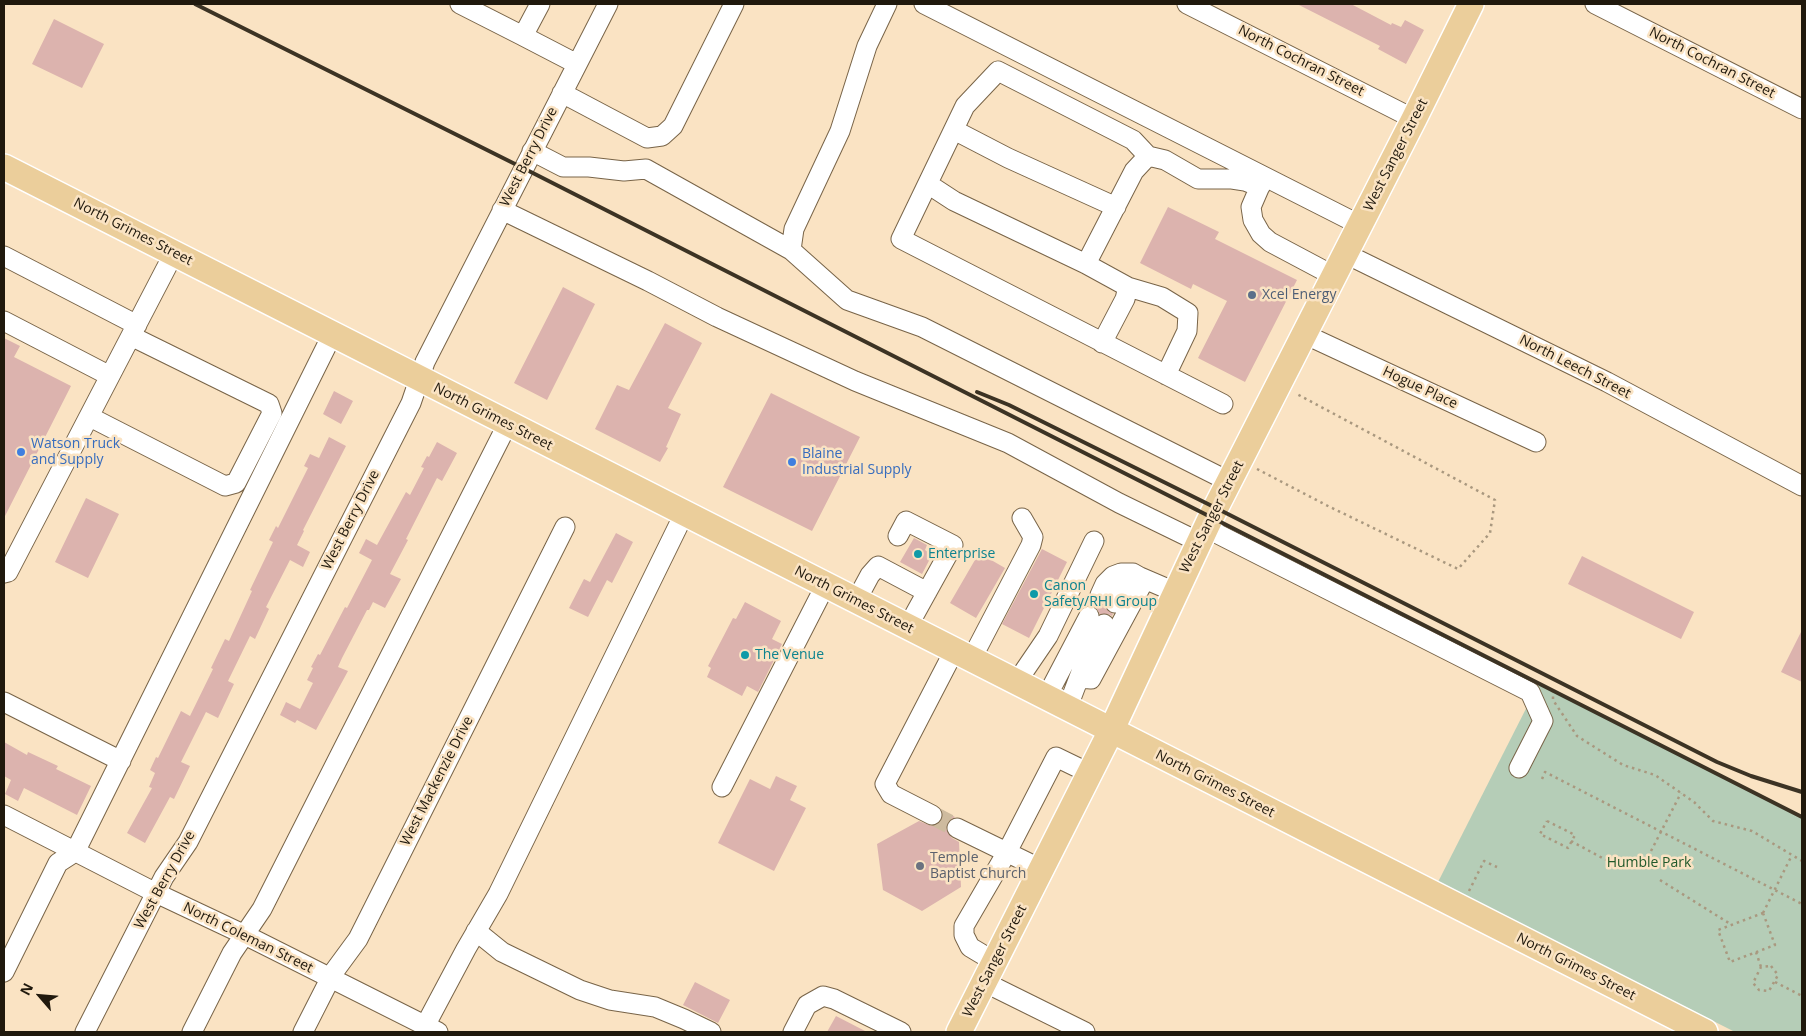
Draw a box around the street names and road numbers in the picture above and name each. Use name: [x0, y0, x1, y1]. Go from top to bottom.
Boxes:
street label: North Cochran Street: [1235, 22, 1367, 100]
street label: North Cochran Street: [1646, 24, 1778, 102]
street label: West Sanger Street: [1360, 96, 1432, 214]
street label: West Berry Drive: [497, 104, 561, 210]
street label: North Grimes Street: [71, 195, 195, 269]
street label: North Leech Street: [1516, 332, 1634, 402]
street label: Hogue Place: [1380, 363, 1460, 413]
street label: North Grimes Street: [431, 380, 555, 454]
street label: West Sanger Street: [1176, 458, 1248, 576]
street label: West Berry Drive: [319, 467, 383, 573]
street label: North Grimes Street: [792, 563, 916, 637]
street label: West Mackenzie Drive: [397, 714, 477, 848]
street label: North Grimes Street: [1153, 747, 1277, 821]
street label: West Berry Drive: [131, 828, 199, 932]
street label: North Coleman Street: [180, 899, 316, 977]
street label: West Sanger Street: [959, 902, 1031, 1020]
street label: North Grimes Street: [1514, 930, 1638, 1004]

